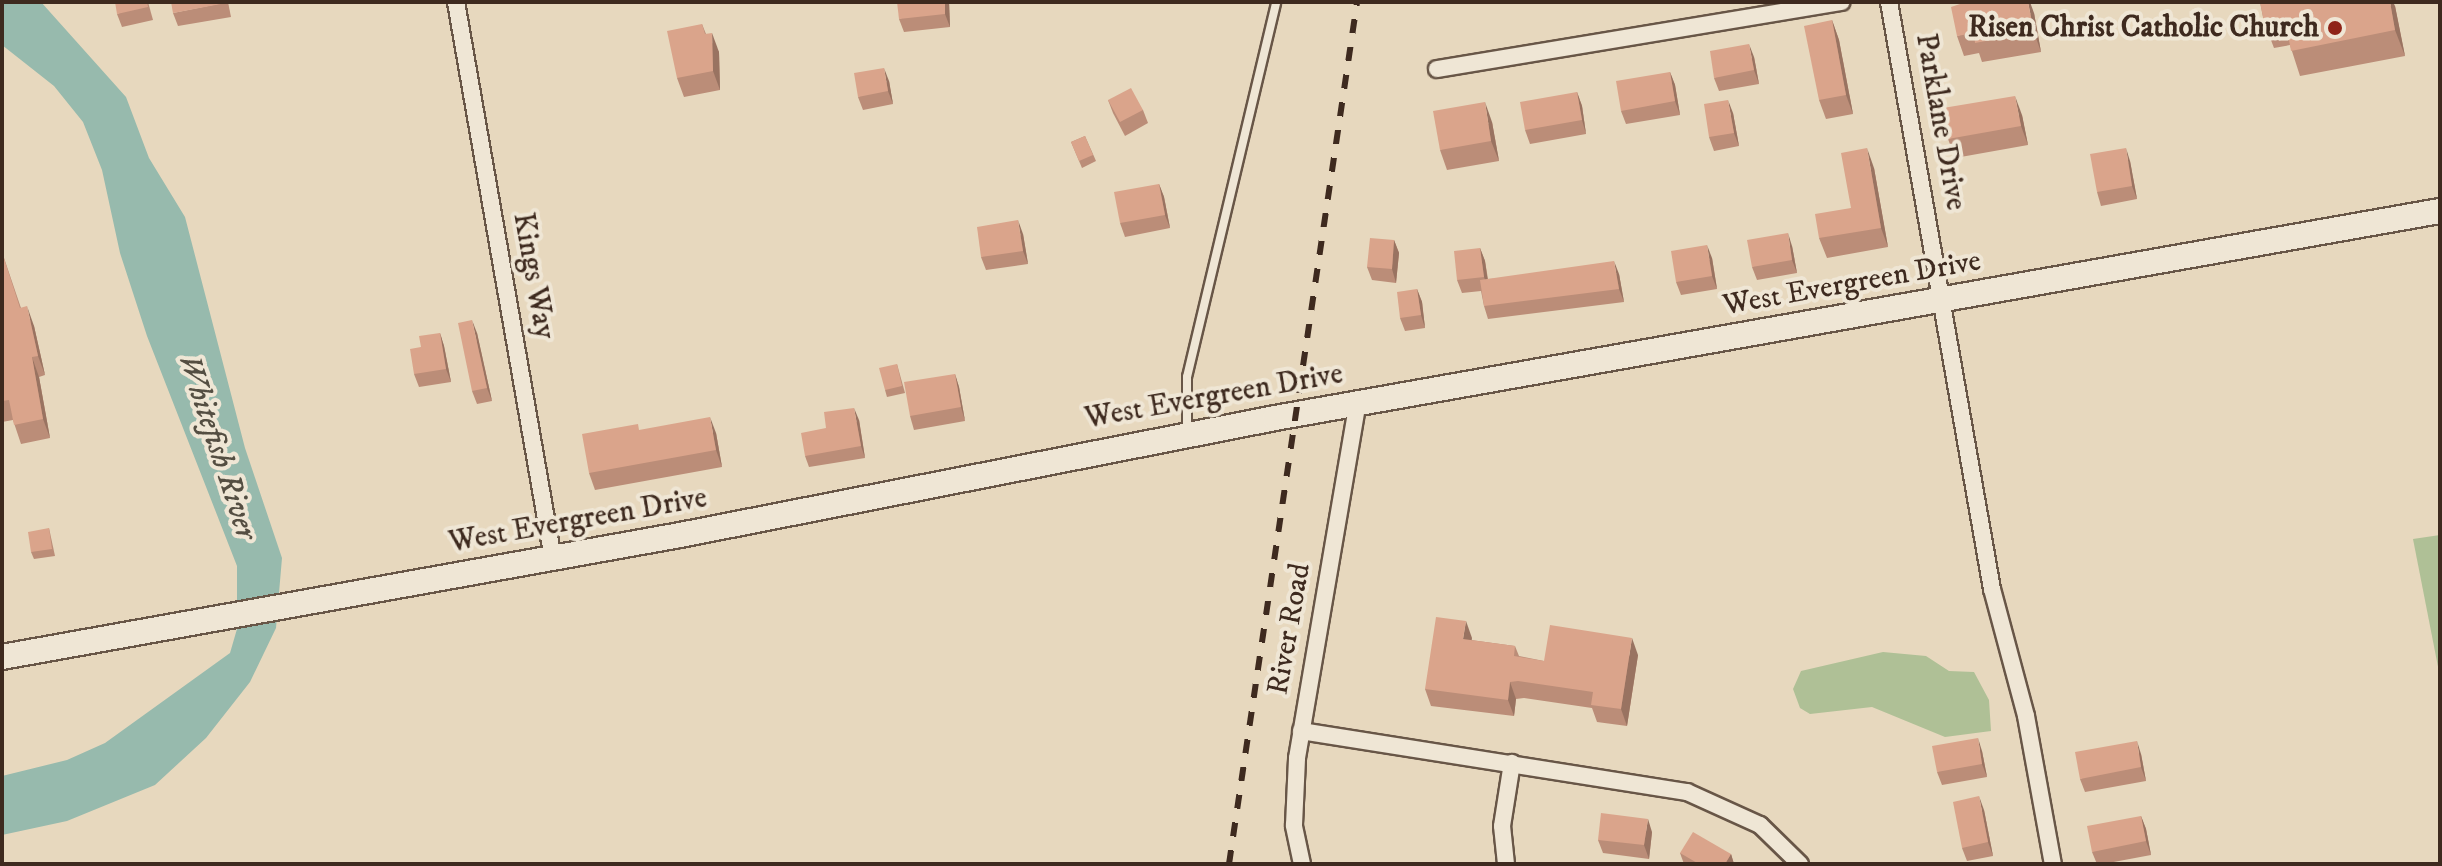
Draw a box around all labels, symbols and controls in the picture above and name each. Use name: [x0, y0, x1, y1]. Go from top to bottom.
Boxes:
place label: Risen Christ Catholic Church: [1968, 10, 2319, 46]
marker: Risen Christ Catholic Church: [2326, 19, 2344, 37]
street label: Parklane Drive: [1907, 31, 1973, 213]
street label: Kings Way: [504, 210, 562, 342]
street label: West Evergreen Drive: [1720, 244, 1984, 324]
water label: Whitefish River: [169, 350, 265, 544]
street label: West Evergreen Drive: [1082, 357, 1346, 437]
street label: West Evergreen Drive: [446, 481, 710, 561]
street label: River Road: [1261, 560, 1319, 698]

